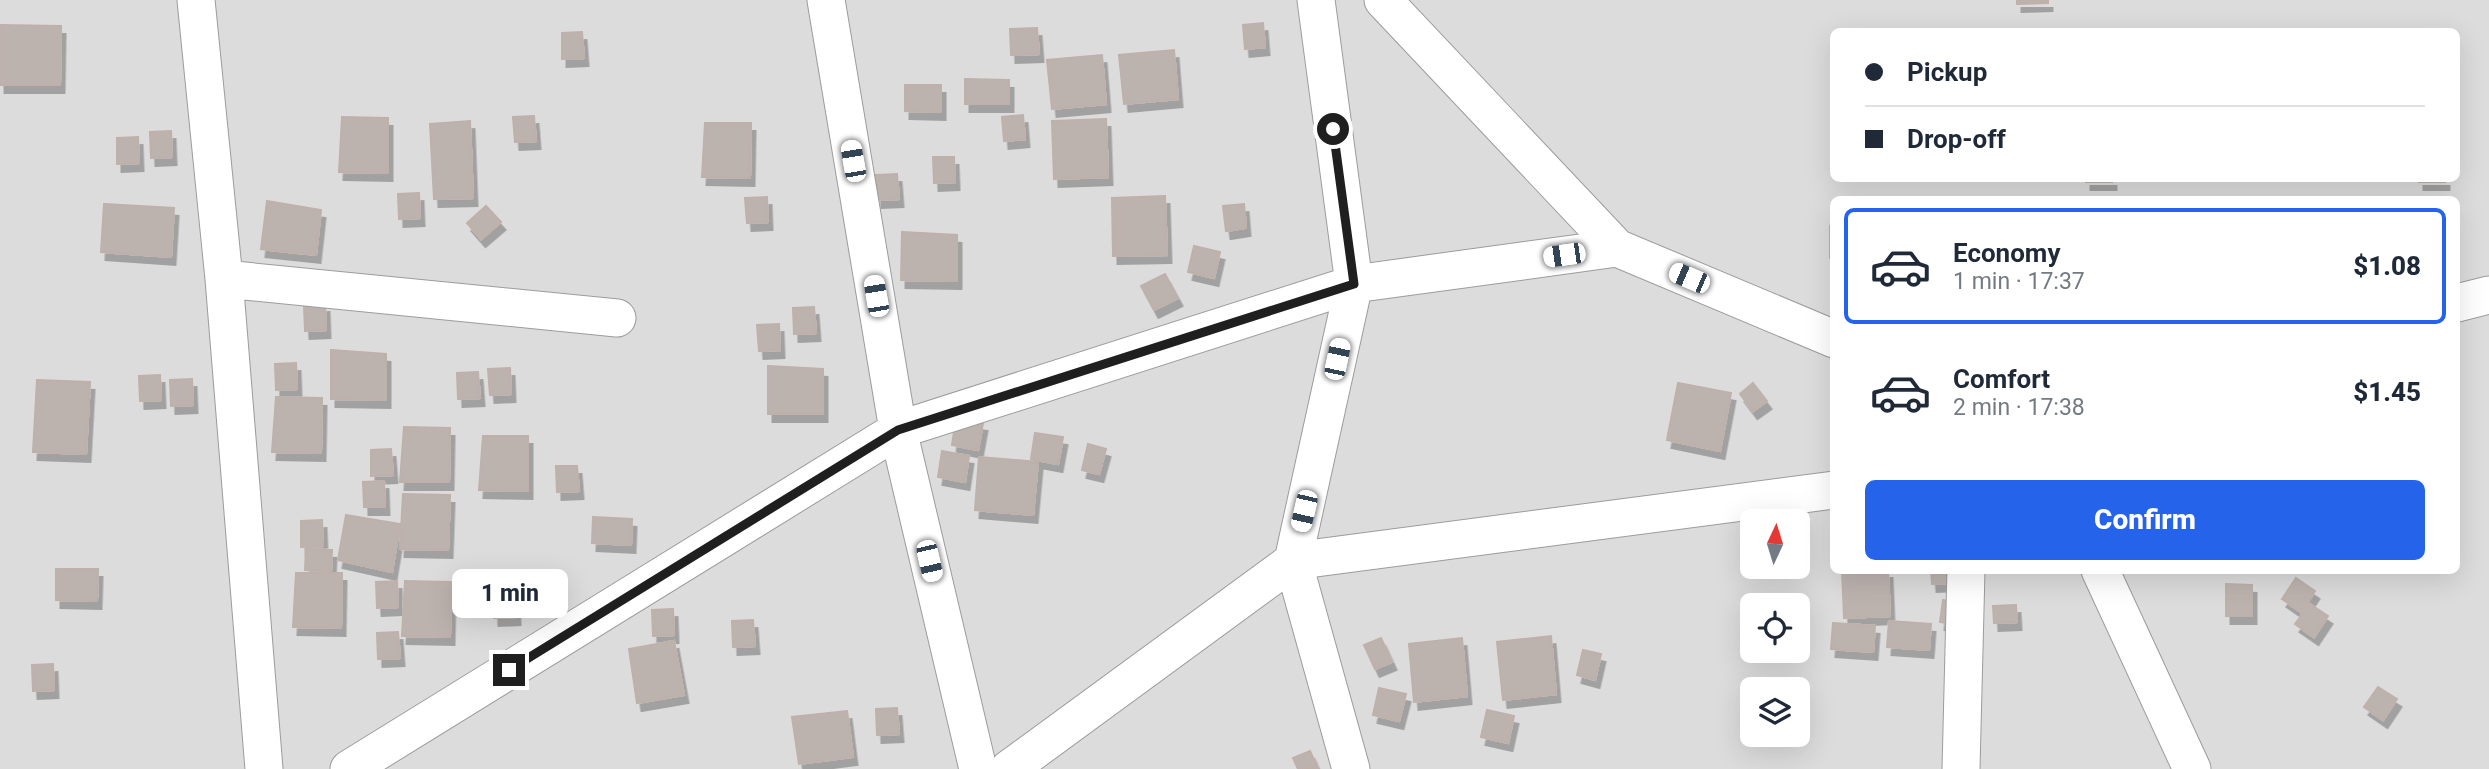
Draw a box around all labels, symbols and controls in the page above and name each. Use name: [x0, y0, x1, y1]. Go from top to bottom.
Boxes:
text: Pickup: [1907, 57, 1987, 87]
route start: [1317, 113, 1349, 145]
text: Drop-off: [1907, 124, 2006, 154]
car: [840, 138, 867, 184]
icon: car: [1869, 235, 1932, 298]
text: Economy: [1953, 238, 2060, 268]
car: [1542, 242, 1587, 268]
text: $1.08: [2353, 251, 2421, 281]
car: [1666, 260, 1713, 296]
text: 1 min · 17:37: [1953, 268, 2085, 295]
car: [863, 273, 890, 319]
car: [1323, 336, 1352, 382]
icon: car: [1869, 361, 1932, 424]
text: Comfort: [1953, 364, 2050, 394]
text: $1.45: [2353, 377, 2421, 407]
text: 2 min · 17:38: [1953, 394, 2085, 421]
button: Confirm: [1865, 480, 2425, 560]
car: [1290, 488, 1319, 534]
north arrow: [1740, 509, 1810, 579]
map controls: [1740, 509, 1810, 747]
car: [915, 538, 944, 584]
callout: 1 min: [451, 568, 567, 618]
text: 1 min: [481, 580, 539, 607]
button: locate: [1740, 593, 1810, 663]
route end: [493, 654, 525, 686]
button: layers: [1740, 677, 1810, 747]

